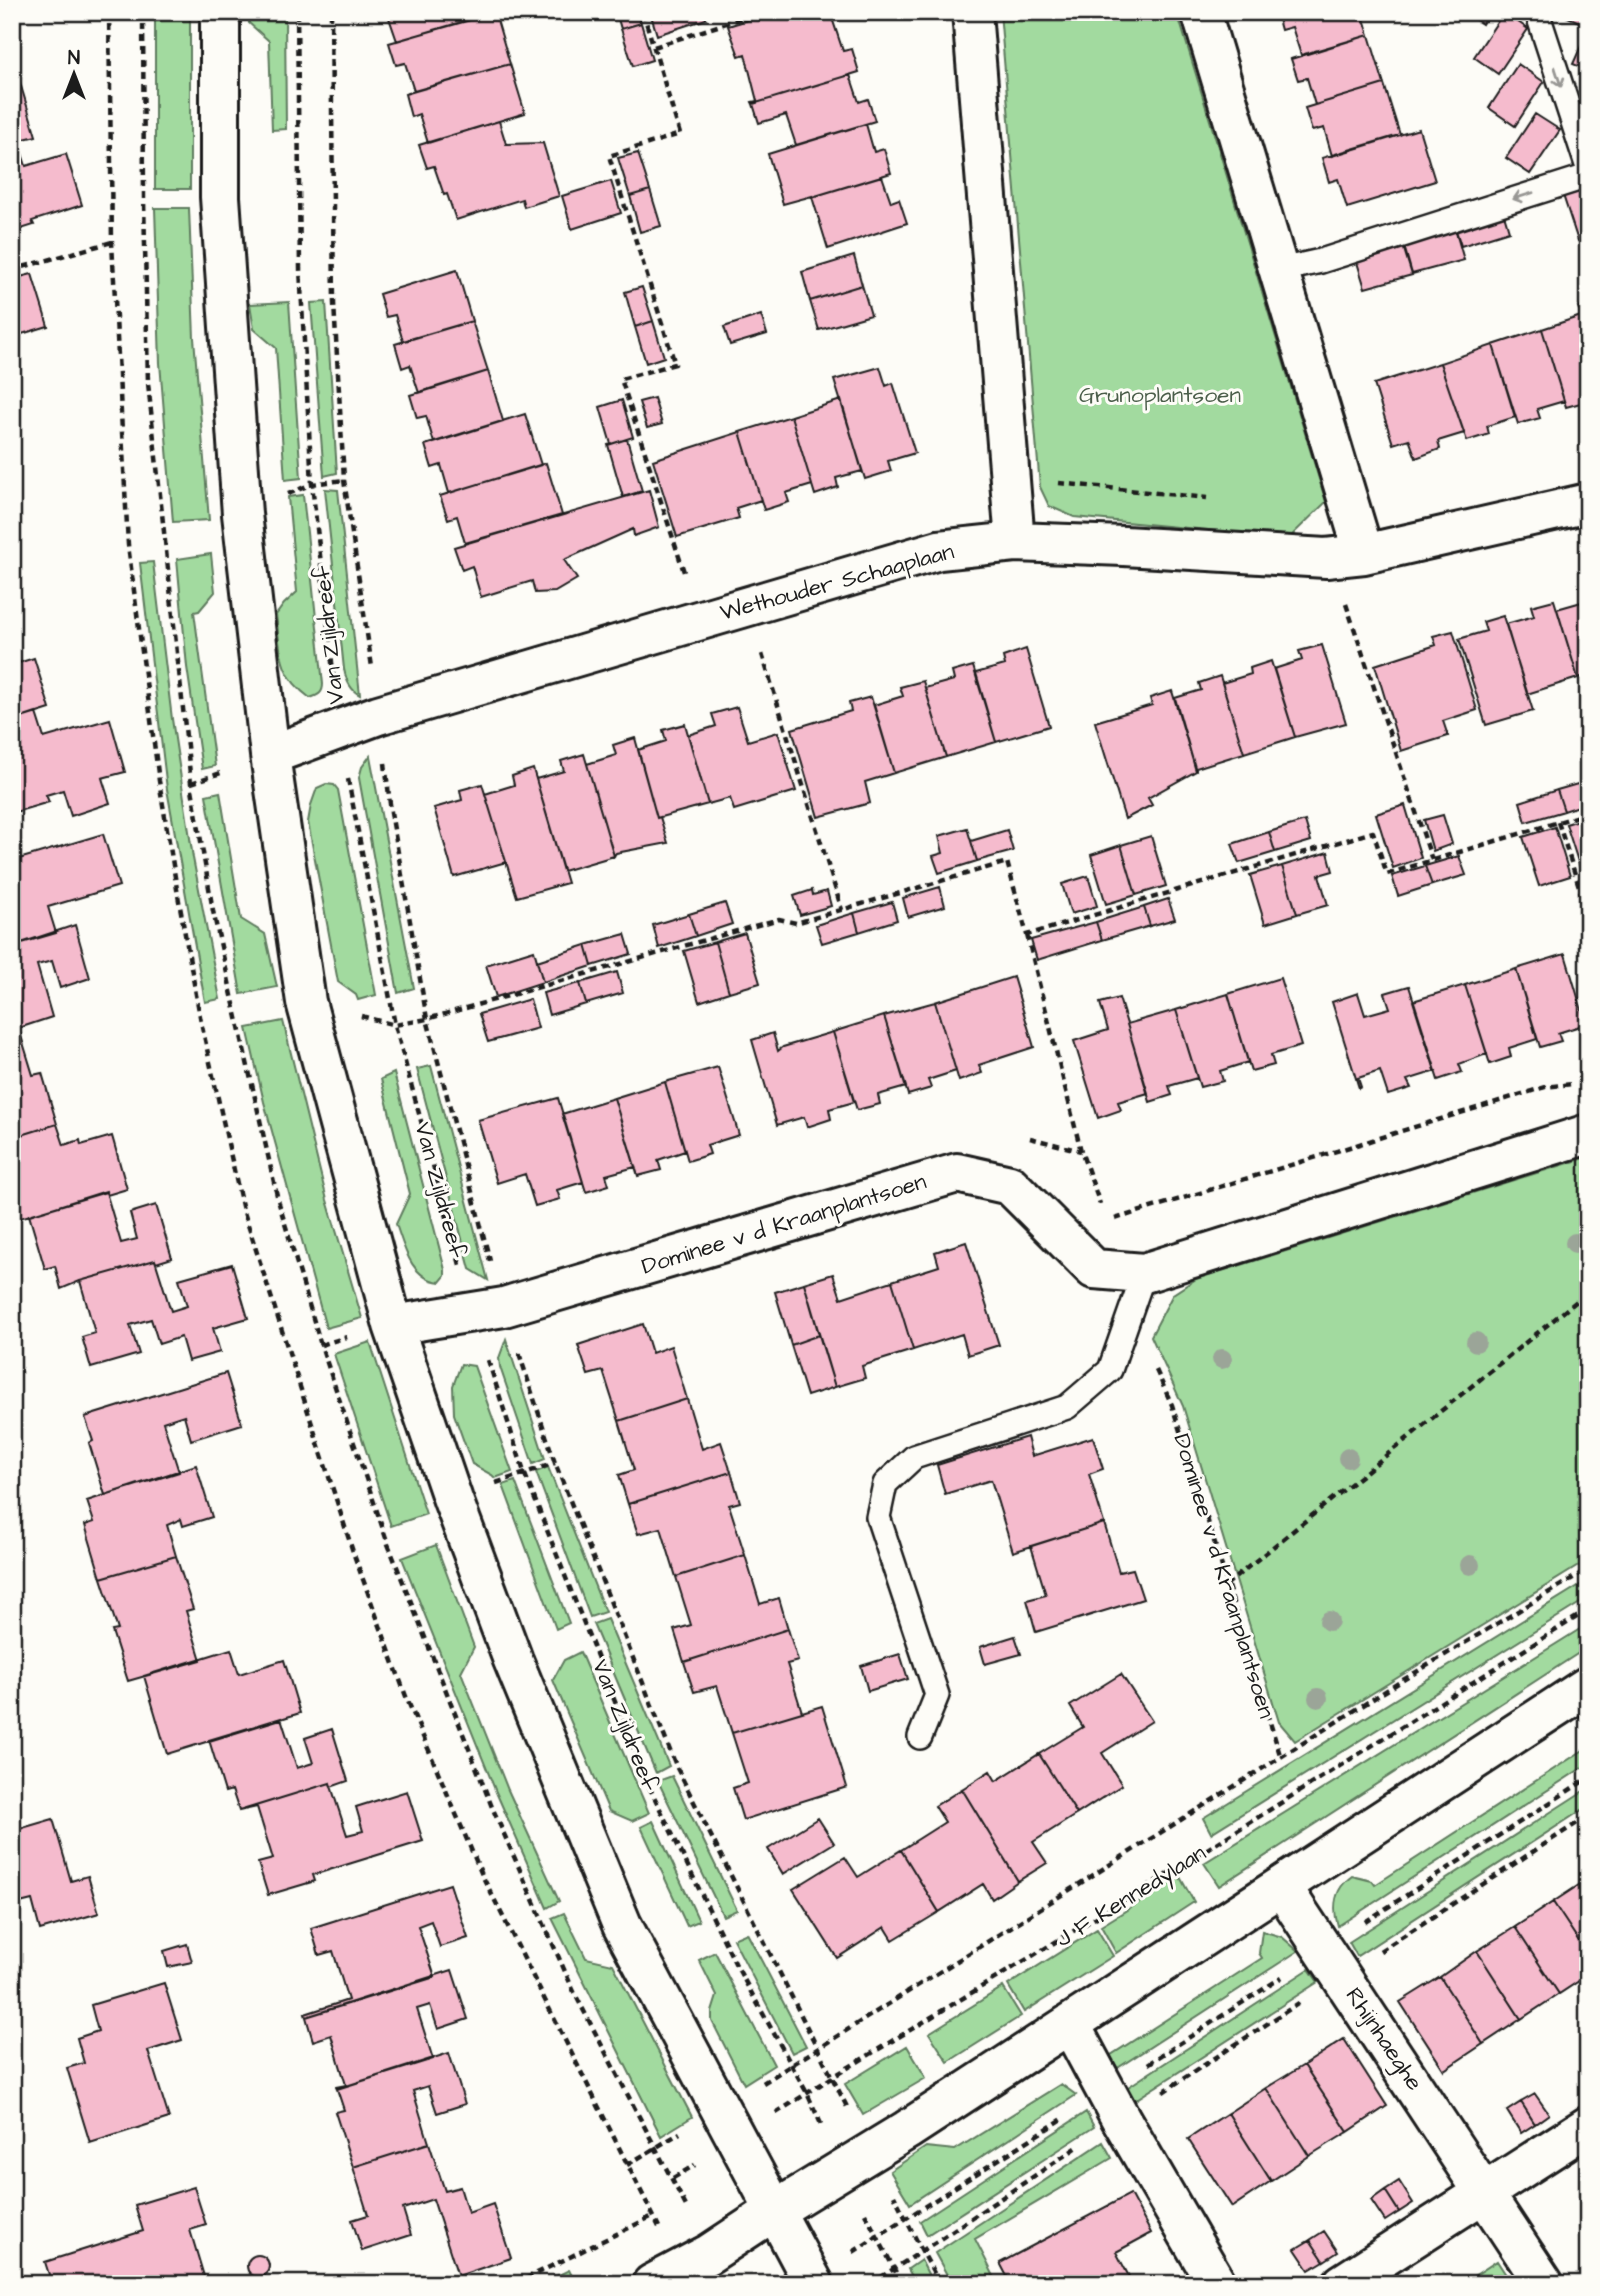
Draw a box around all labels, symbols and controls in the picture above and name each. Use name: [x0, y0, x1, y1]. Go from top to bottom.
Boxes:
north arrow: [38, 38, 108, 108]
text: N: [68, 45, 80, 72]
one-way arrow: [1552, 66, 1565, 88]
one-way arrow: [1512, 191, 1534, 204]
park label: Grunoplantsoen: [1079, 379, 1241, 411]
street label: Wethouder Schaaplaan: [716, 535, 958, 629]
street label: Van Zijldreef: [306, 564, 352, 706]
street label: Van Zijldreef: [407, 1119, 474, 1262]
street label: Dominee v d Kraanplantsoen: [638, 1165, 930, 1283]
street label: Dominee v d Kraanplantsoen: [1165, 1430, 1283, 1722]
street label: Van Zijldreef: [584, 1655, 666, 1796]
street label: J F Kennedylaan: [1050, 1837, 1213, 1956]
street label: Rhijnhaeghe: [1337, 1981, 1430, 2097]

